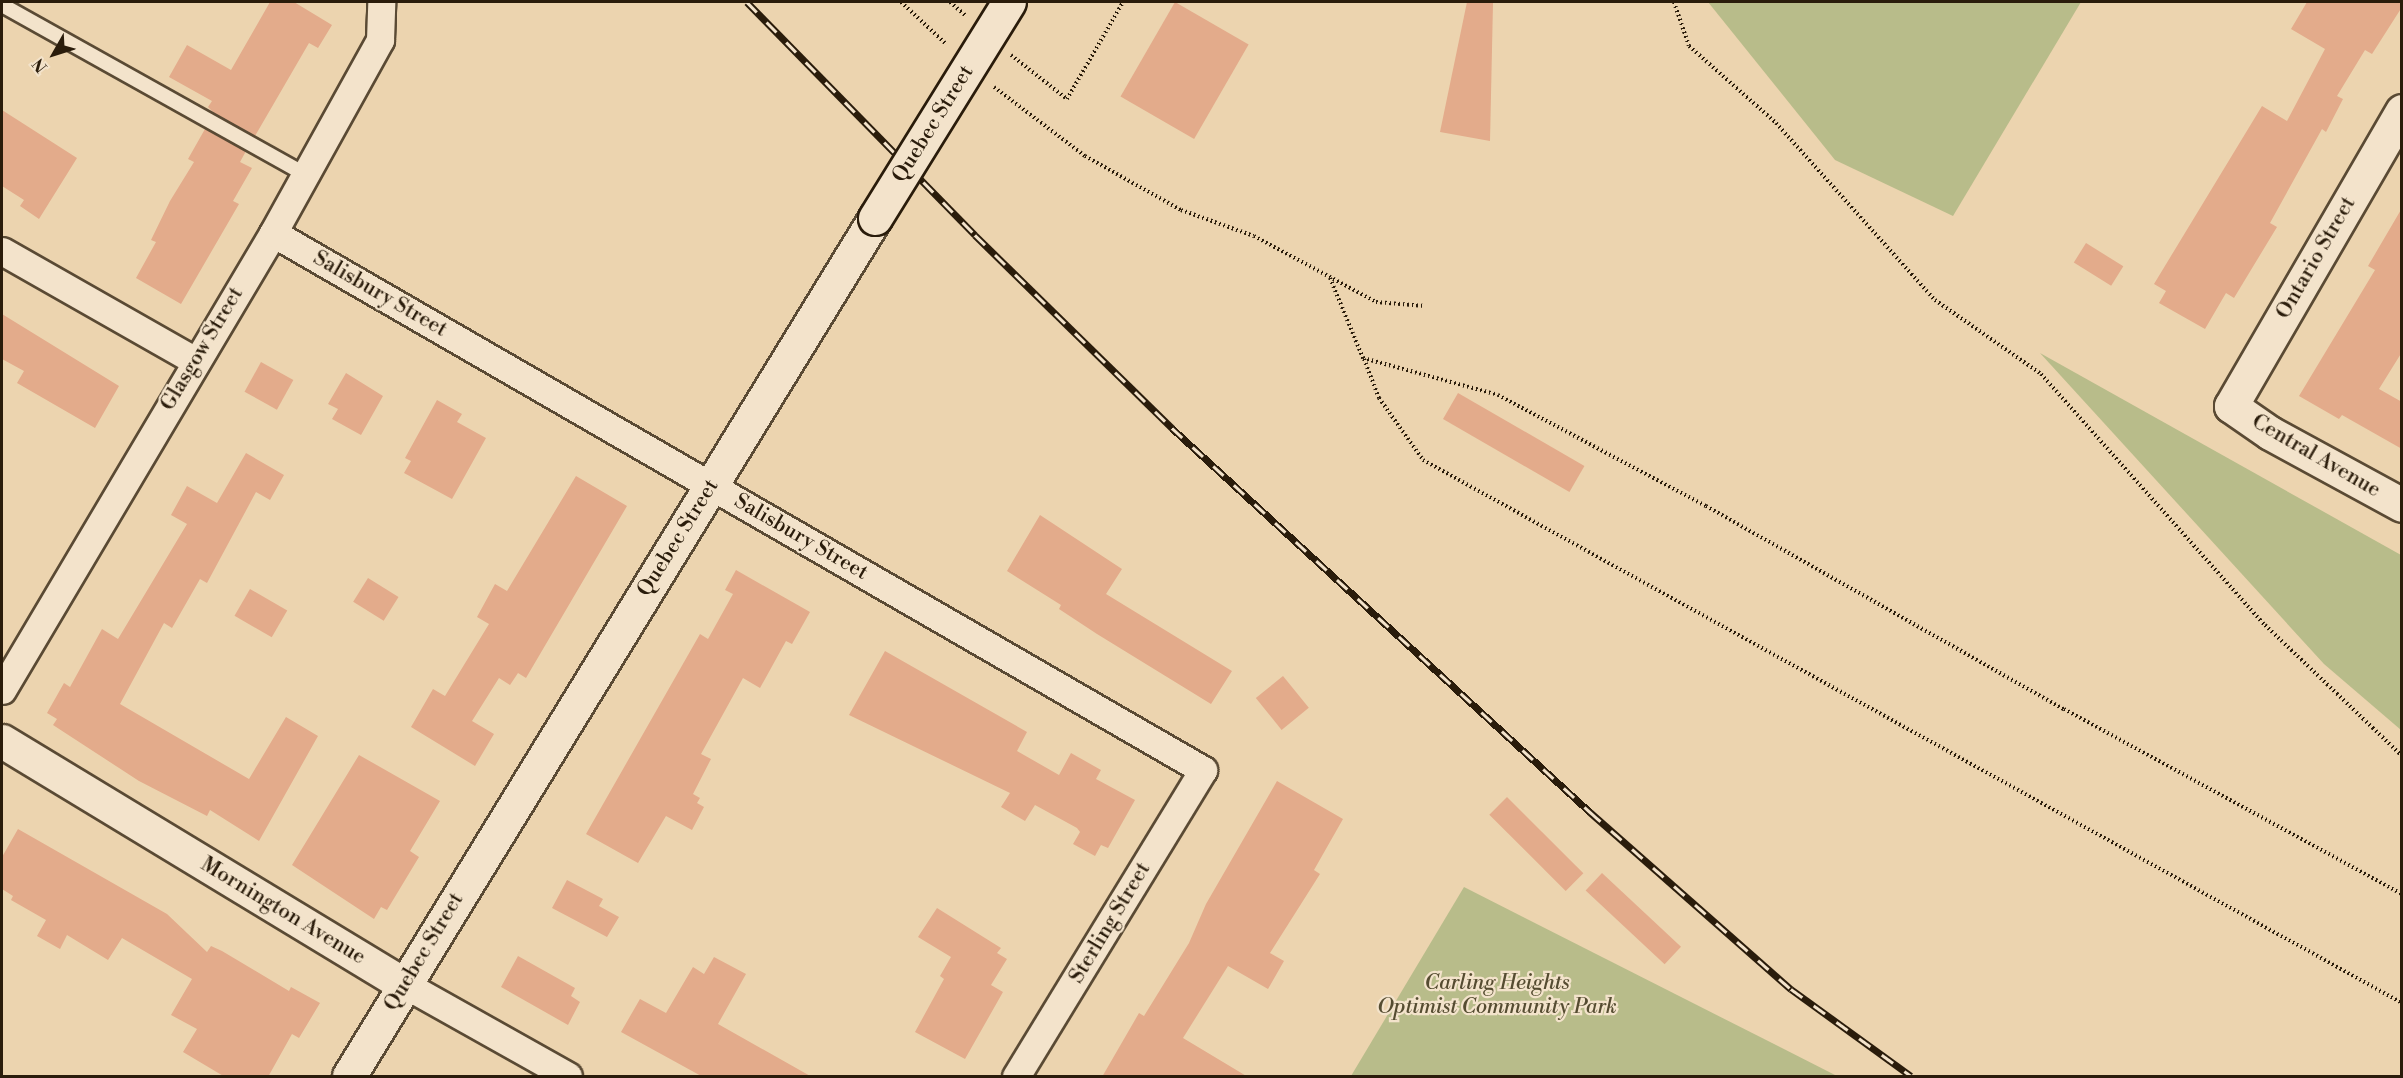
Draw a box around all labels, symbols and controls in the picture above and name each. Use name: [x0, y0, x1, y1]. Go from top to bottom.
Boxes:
north arrow: [24, 24, 84, 84]
text: N: [28, 54, 52, 77]
street label: Quebec Street: [887, 61, 979, 187]
street label: Ontario Street: [2271, 192, 2361, 324]
street label: Salisbury Street: [309, 245, 451, 343]
street label: Glasgow Street: [155, 283, 249, 415]
street label: Central Avenue: [2247, 409, 2385, 503]
street label: Quebec Street: [632, 475, 724, 601]
street label: Salisbury Street: [730, 488, 872, 586]
street label: Mornington Avenue: [196, 852, 370, 970]
street label: Sterling Street: [1064, 858, 1156, 988]
street label: Quebec Street: [379, 888, 469, 1016]
park label: Carling Heights Optimist Community Park: [1377, 970, 1617, 1020]

